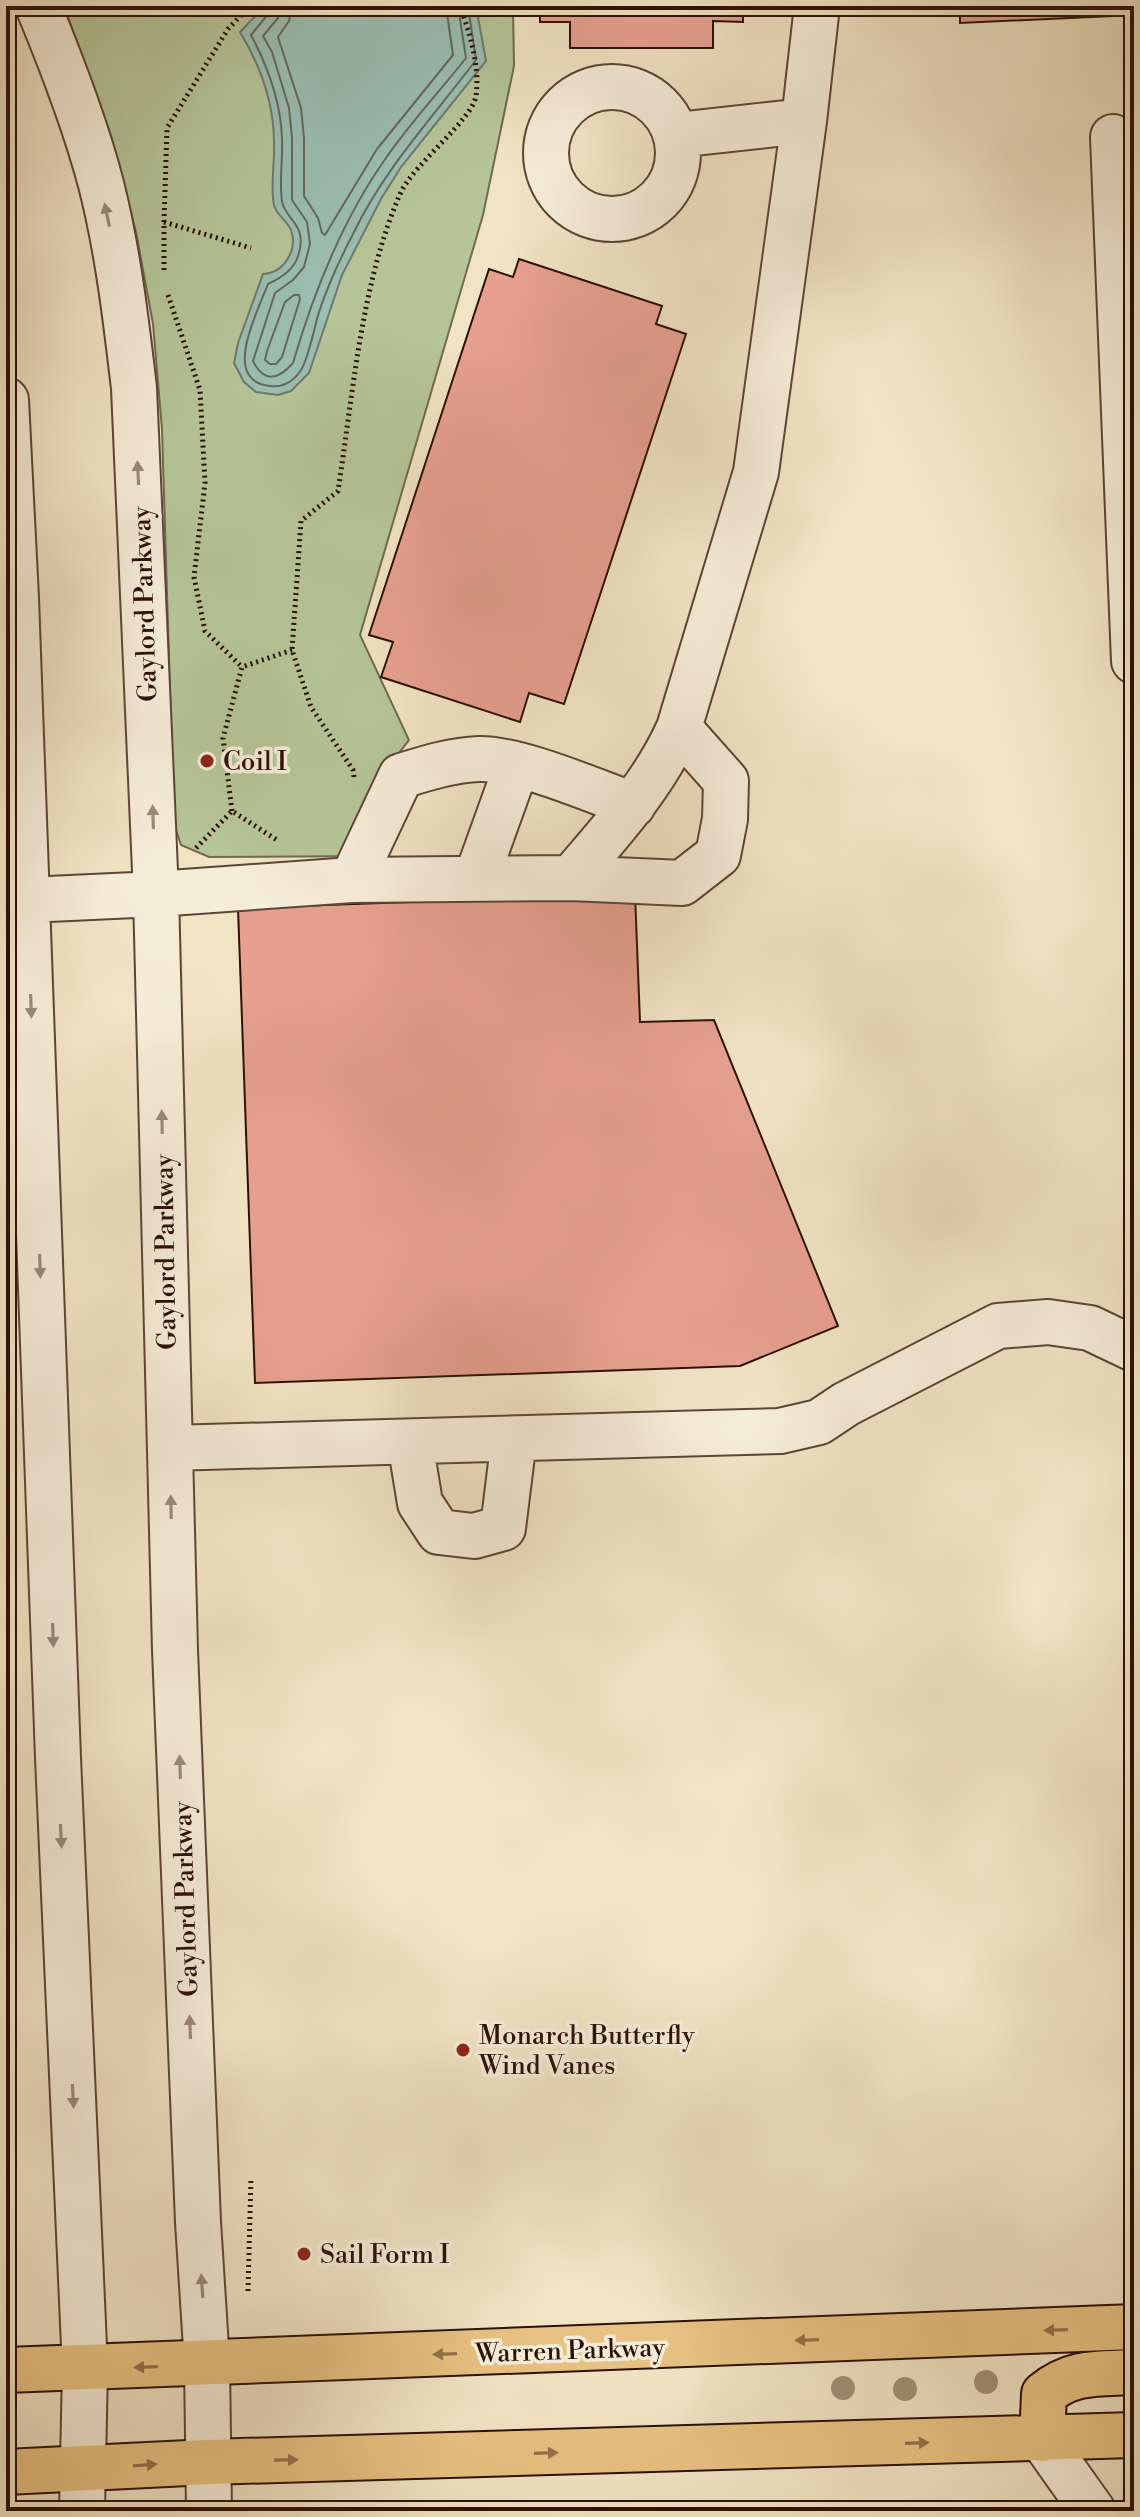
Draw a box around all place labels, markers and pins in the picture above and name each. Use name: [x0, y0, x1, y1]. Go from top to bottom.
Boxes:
place label: Coil I: [223, 746, 287, 778]
marker: Coil I: [198, 752, 216, 770]
place label: Monarch Butterfly Wind Vanes: [478, 2020, 695, 2082]
marker: Monarch Butterfly Wind Vanes: [454, 2041, 472, 2059]
place label: Sail Form I: [320, 2239, 449, 2271]
marker: Sail Form I: [295, 2245, 313, 2263]

